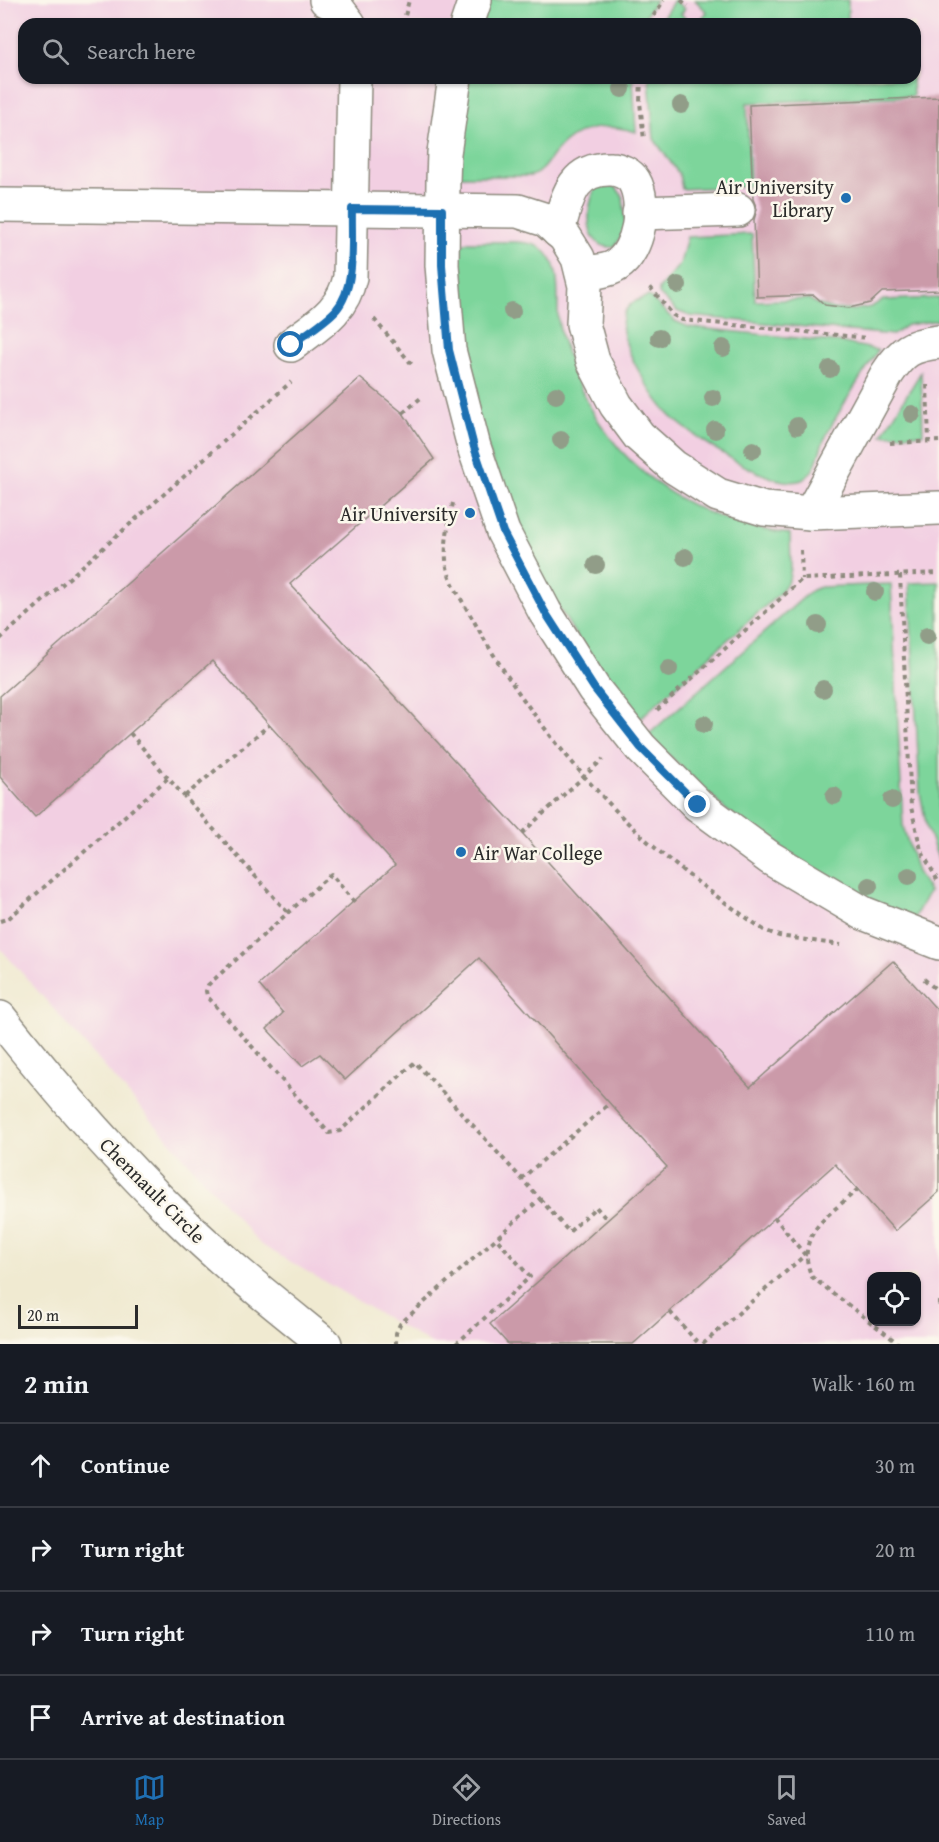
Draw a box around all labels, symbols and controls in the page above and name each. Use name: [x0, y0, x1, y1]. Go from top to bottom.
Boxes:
search box: [18, 18, 921, 84]
icon: search: [39, 35, 72, 68]
text: Search here: [87, 35, 196, 67]
place label: Air University Library: [716, 172, 834, 224]
marker: Air University Library: [839, 191, 853, 205]
route start: [277, 331, 303, 357]
place label: Air University: [340, 499, 458, 528]
marker: Air University: [463, 506, 477, 520]
route end: [684, 791, 710, 817]
place label: Air War College: [473, 838, 603, 867]
marker: Air War College: [454, 845, 468, 859]
street label: Chennault Circle: [93, 1130, 213, 1250]
map controls: [867, 1272, 921, 1326]
button: locate: [867, 1272, 921, 1326]
scale bar: [18, 1302, 138, 1330]
text: 20 m: [27, 1303, 59, 1327]
text: 2 min: [24, 1364, 89, 1403]
text: Walk · 160 m: [812, 1369, 915, 1398]
icon: ahead: [24, 1449, 57, 1482]
text: Continue: [81, 1449, 170, 1481]
text: 30 m: [875, 1451, 915, 1480]
icon: right: [24, 1533, 57, 1566]
text: Turn right: [81, 1533, 184, 1565]
text: 20 m: [875, 1535, 915, 1564]
icon: right: [24, 1617, 57, 1650]
text: Turn right: [81, 1617, 184, 1649]
text: 110 m: [865, 1619, 915, 1648]
icon: arrive: [24, 1701, 57, 1734]
text: Arrive at destination: [81, 1701, 285, 1733]
tab: Map: [133, 1771, 166, 1831]
tab: Directions: [432, 1771, 501, 1831]
tab: Saved: [767, 1771, 806, 1831]

